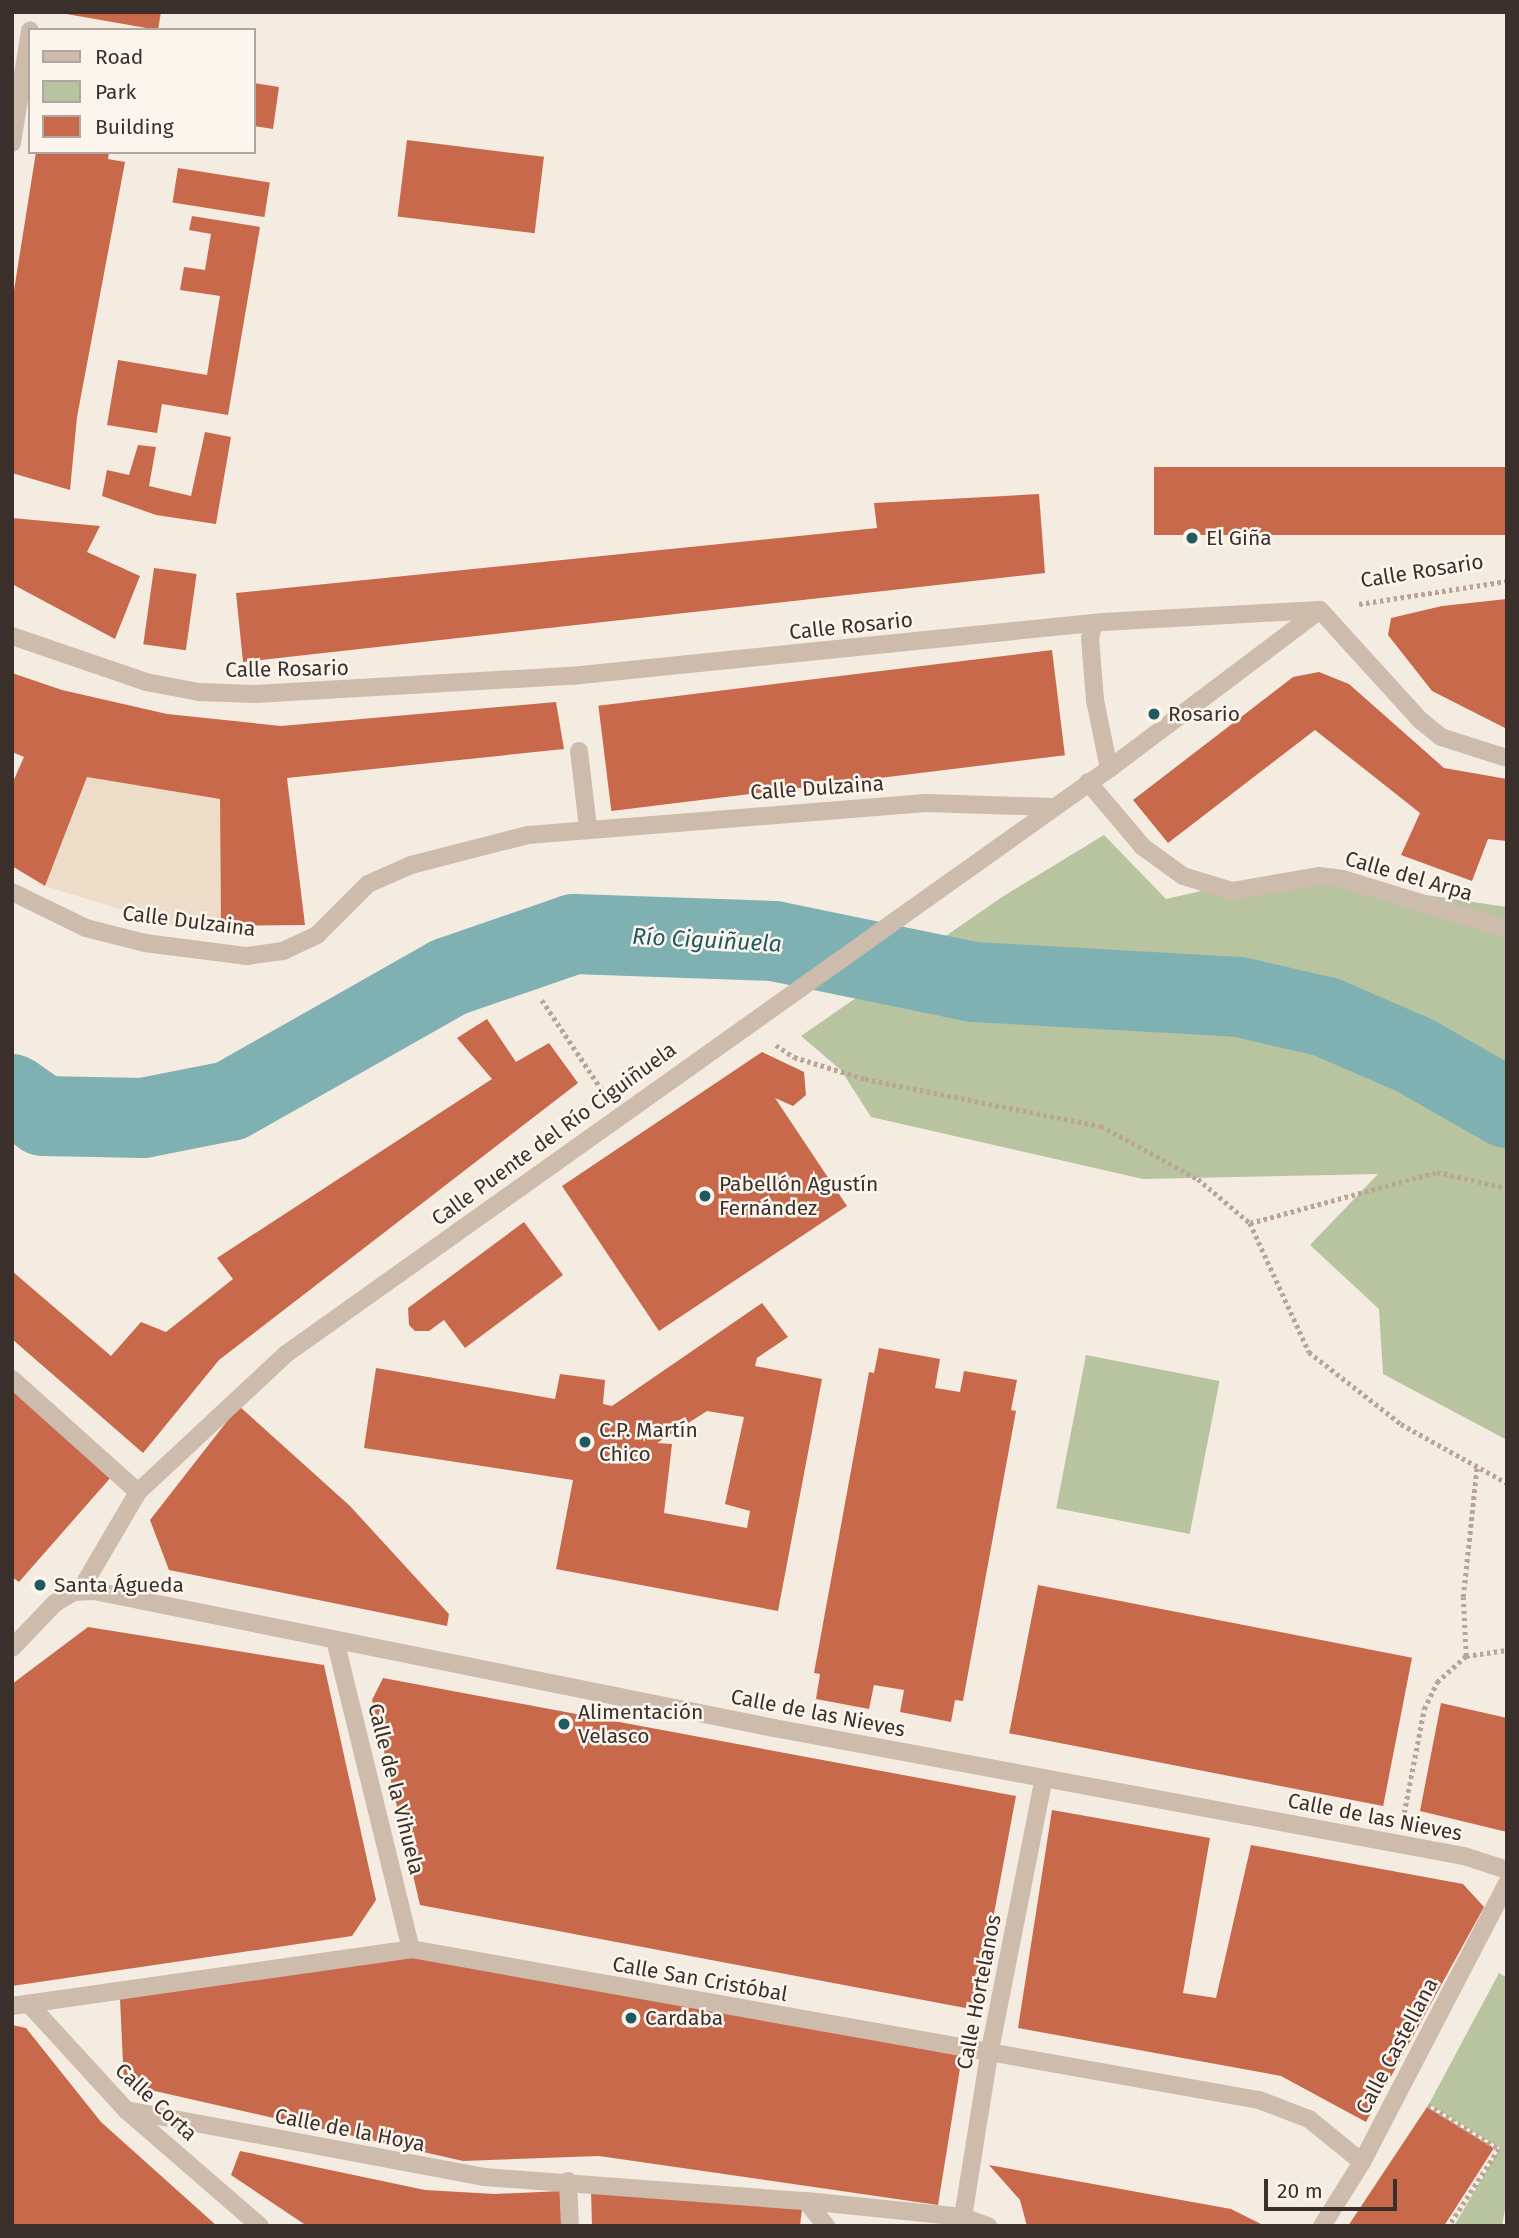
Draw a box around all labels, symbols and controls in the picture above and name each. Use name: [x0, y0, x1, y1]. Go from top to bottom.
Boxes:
legend: [28, 28, 256, 154]
text: Road: [95, 44, 143, 70]
text: Park: [95, 79, 136, 105]
text: Building: [95, 114, 174, 140]
place label: El Giña: [1206, 525, 1272, 551]
marker: El Giña: [1184, 530, 1200, 546]
street label: Calle Rosario: [1359, 549, 1485, 593]
street label: Calle Rosario: [788, 607, 914, 645]
street label: Calle Rosario: [225, 655, 349, 683]
place label: Rosario: [1168, 701, 1240, 727]
marker: Rosario: [1146, 706, 1162, 722]
street label: Calle Dulzaina: [749, 771, 885, 805]
street label: Calle del Arpa: [1342, 846, 1476, 906]
street label: Calle Dulzaina: [121, 900, 257, 942]
water label: Río Ciguiñuela: [632, 922, 782, 958]
street label: Calle Puente del Río Ciguiñuela: [427, 1037, 681, 1231]
place label: Pabellón Agustín Fernández: [719, 1171, 878, 1221]
marker: Pabellón Agustín Fernández: [697, 1188, 713, 1204]
place label: C.P. Martín Chico: [599, 1417, 698, 1467]
marker: C.P. Martín Chico: [577, 1434, 593, 1450]
place label: Santa Águeda: [54, 1572, 184, 1598]
marker: Santa Águeda: [32, 1577, 48, 1593]
street label: Calle de las Nieves: [729, 1684, 907, 1742]
place label: Alimentación Velasco: [578, 1699, 703, 1749]
street label: Calle de la Vihuela: [363, 1701, 429, 1877]
marker: Alimentación Velasco: [556, 1716, 572, 1732]
street label: Calle de las Nieves: [1286, 1788, 1464, 1846]
street label: Calle Hortelanos: [952, 1912, 1006, 2072]
street label: Calle San Cristóbal: [611, 1951, 789, 2007]
street label: Calle Castellana: [1351, 1974, 1443, 2118]
place label: Cardaba: [645, 2005, 723, 2031]
marker: Cardaba: [623, 2010, 639, 2026]
street label: Calle Corta: [110, 2058, 202, 2146]
street label: Calle de la Hoya: [273, 2103, 427, 2157]
scale bar: [1267, 2164, 1400, 2208]
text: 20 m: [1277, 2178, 1323, 2204]

